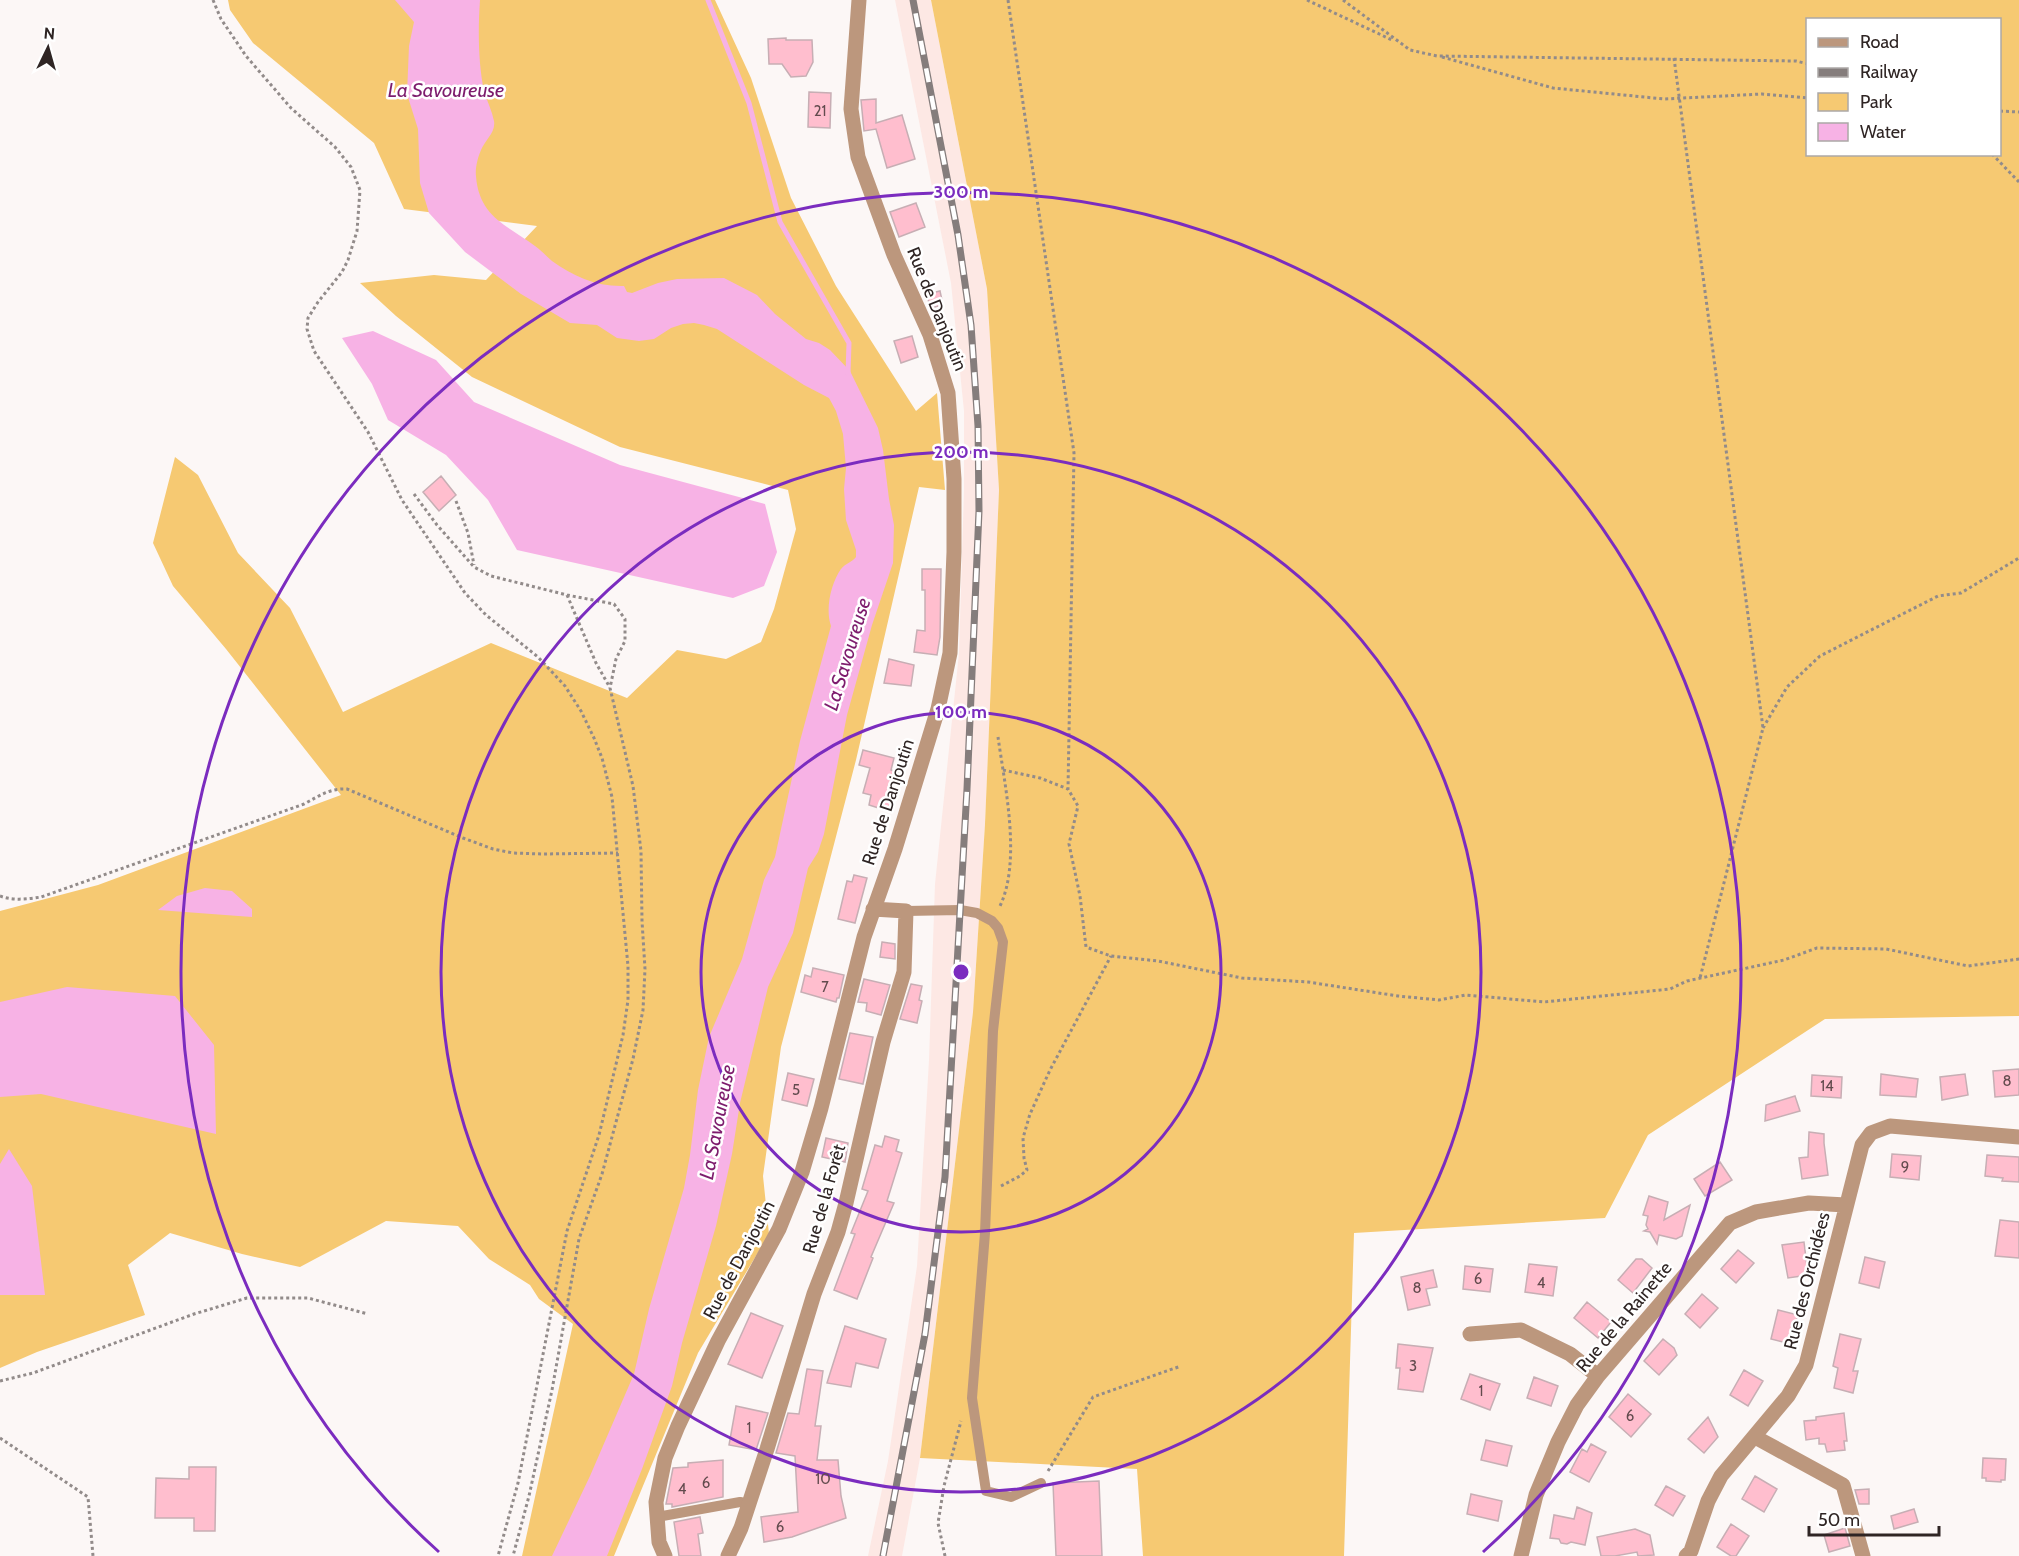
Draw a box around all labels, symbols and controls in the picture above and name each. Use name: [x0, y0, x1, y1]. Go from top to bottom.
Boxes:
north arrow: [18, 18, 78, 78]
legend: [1806, 18, 2001, 156]
text: N: [43, 24, 56, 44]
text: Road: [1860, 31, 1899, 53]
text: Railway: [1860, 61, 1918, 83]
water label: La Savoureuse: [388, 78, 504, 102]
text: Park: [1860, 91, 1893, 113]
house number: 21: [814, 102, 826, 120]
text: Water: [1860, 121, 1906, 143]
text: 300 m: [934, 181, 988, 203]
street label: Rue de Danjoutin: [902, 244, 972, 374]
text: 200 m: [934, 441, 988, 463]
water label: La Savoureuse: [819, 595, 875, 713]
text: 100 m: [935, 701, 987, 723]
street label: Rue de Danjoutin: [857, 736, 919, 868]
centre of rings: [951, 962, 971, 982]
house number: 7: [821, 978, 829, 996]
water label: La Savoureuse: [694, 1063, 740, 1181]
house number: 8: [2002, 1072, 2012, 1090]
house number: 14: [1820, 1077, 1834, 1095]
house number: 5: [792, 1081, 800, 1099]
street label: Rue de la Forêt: [798, 1142, 850, 1256]
house number: 9: [1901, 1158, 1909, 1176]
street label: Rue de Danjoutin: [698, 1197, 780, 1323]
street label: Rue des Orchidées: [1779, 1210, 1835, 1352]
street label: Rue de la Rainette: [1571, 1257, 1677, 1377]
house number: 6: [1474, 1270, 1482, 1288]
house number: 4: [1537, 1274, 1546, 1292]
house number: 8: [1412, 1279, 1422, 1297]
house number: 3: [1409, 1357, 1417, 1375]
house number: 1: [1479, 1382, 1483, 1400]
house number: 6: [1626, 1407, 1634, 1425]
house number: 1: [747, 1419, 751, 1437]
house number: 10: [815, 1470, 831, 1488]
house number: 6: [702, 1474, 710, 1492]
house number: 4: [678, 1480, 687, 1498]
scale bar: [1809, 1499, 1940, 1537]
text: 50 m: [1818, 1509, 1860, 1531]
house number: 6: [776, 1518, 784, 1536]

